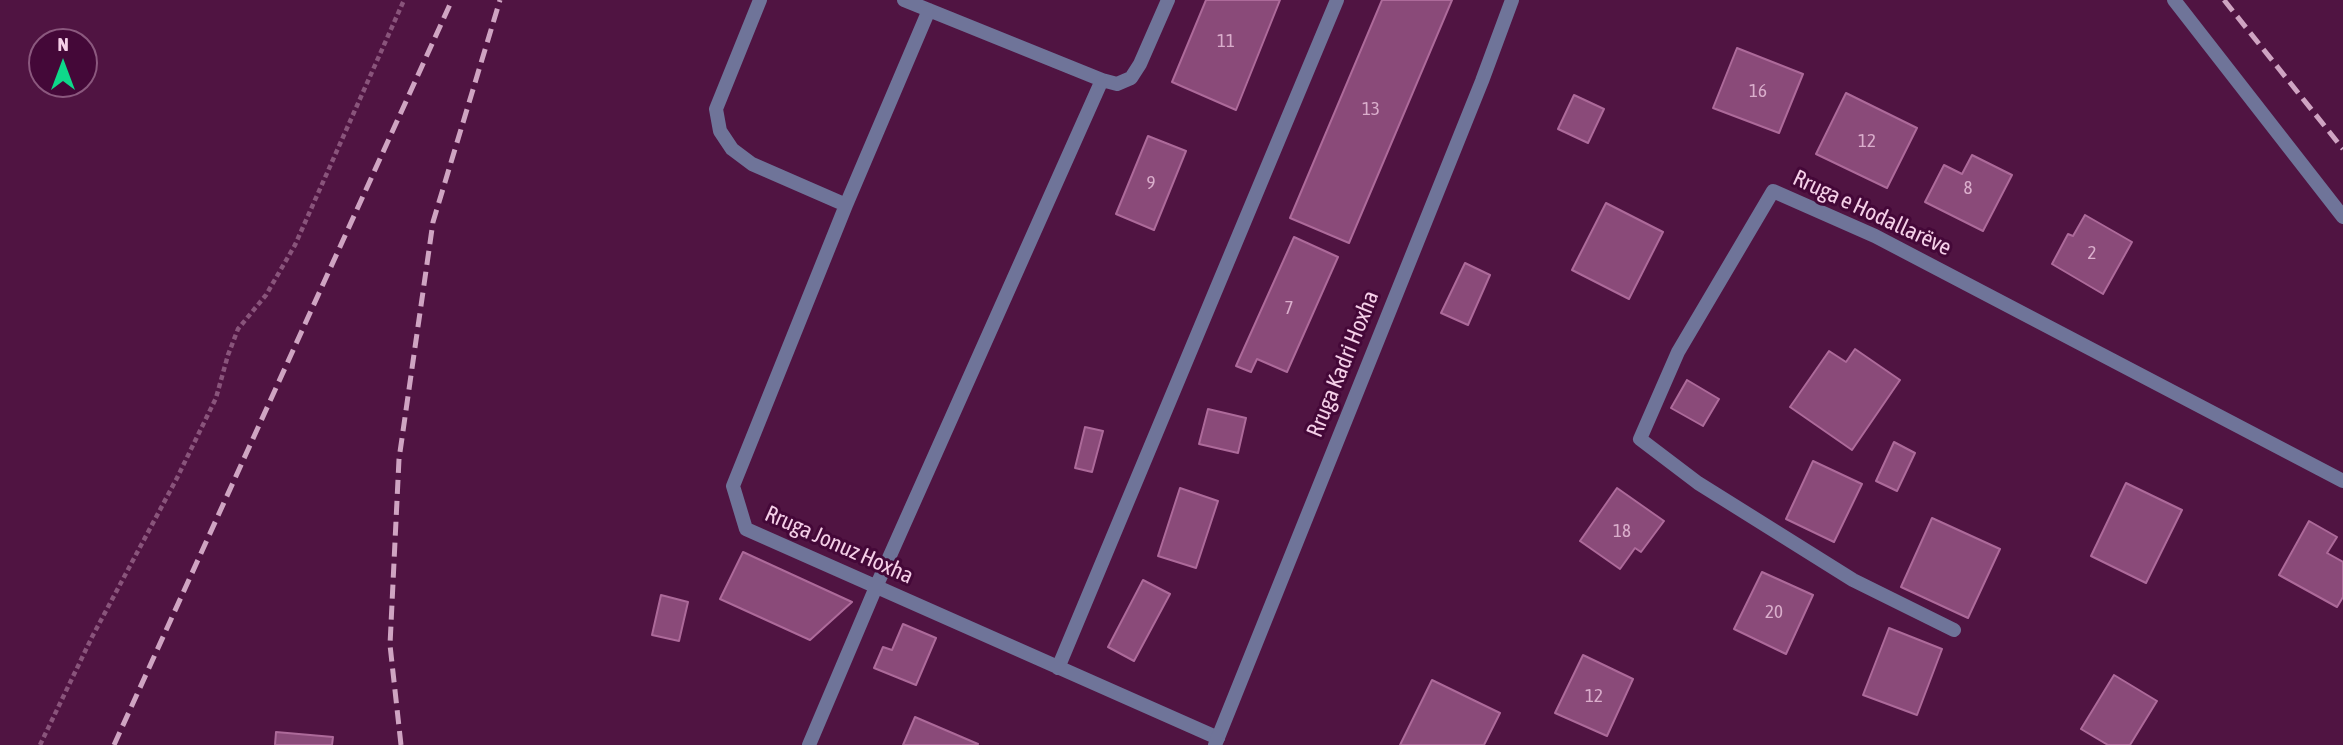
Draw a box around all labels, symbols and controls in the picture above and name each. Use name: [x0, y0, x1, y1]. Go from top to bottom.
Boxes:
north arrow: [28, 28, 98, 98]
house number: 11: [1217, 30, 1235, 52]
text: N: [57, 33, 69, 55]
house number: 16: [1749, 80, 1767, 102]
house number: 13: [1362, 98, 1380, 120]
house number: 12: [1858, 130, 1876, 152]
street label: Rruga e Hodallarëve: [1788, 164, 1956, 262]
house number: 9: [1147, 172, 1155, 194]
house number: 8: [1964, 177, 1972, 199]
house number: 2: [2088, 242, 2096, 264]
street label: Rruga Kadri Hoxha: [1301, 287, 1385, 441]
house number: 7: [1285, 297, 1293, 319]
street label: Rruga Jonuz Hoxha: [760, 500, 918, 590]
house number: 18: [1613, 520, 1631, 542]
house number: 20: [1765, 601, 1783, 623]
house number: 12: [1585, 685, 1603, 707]

